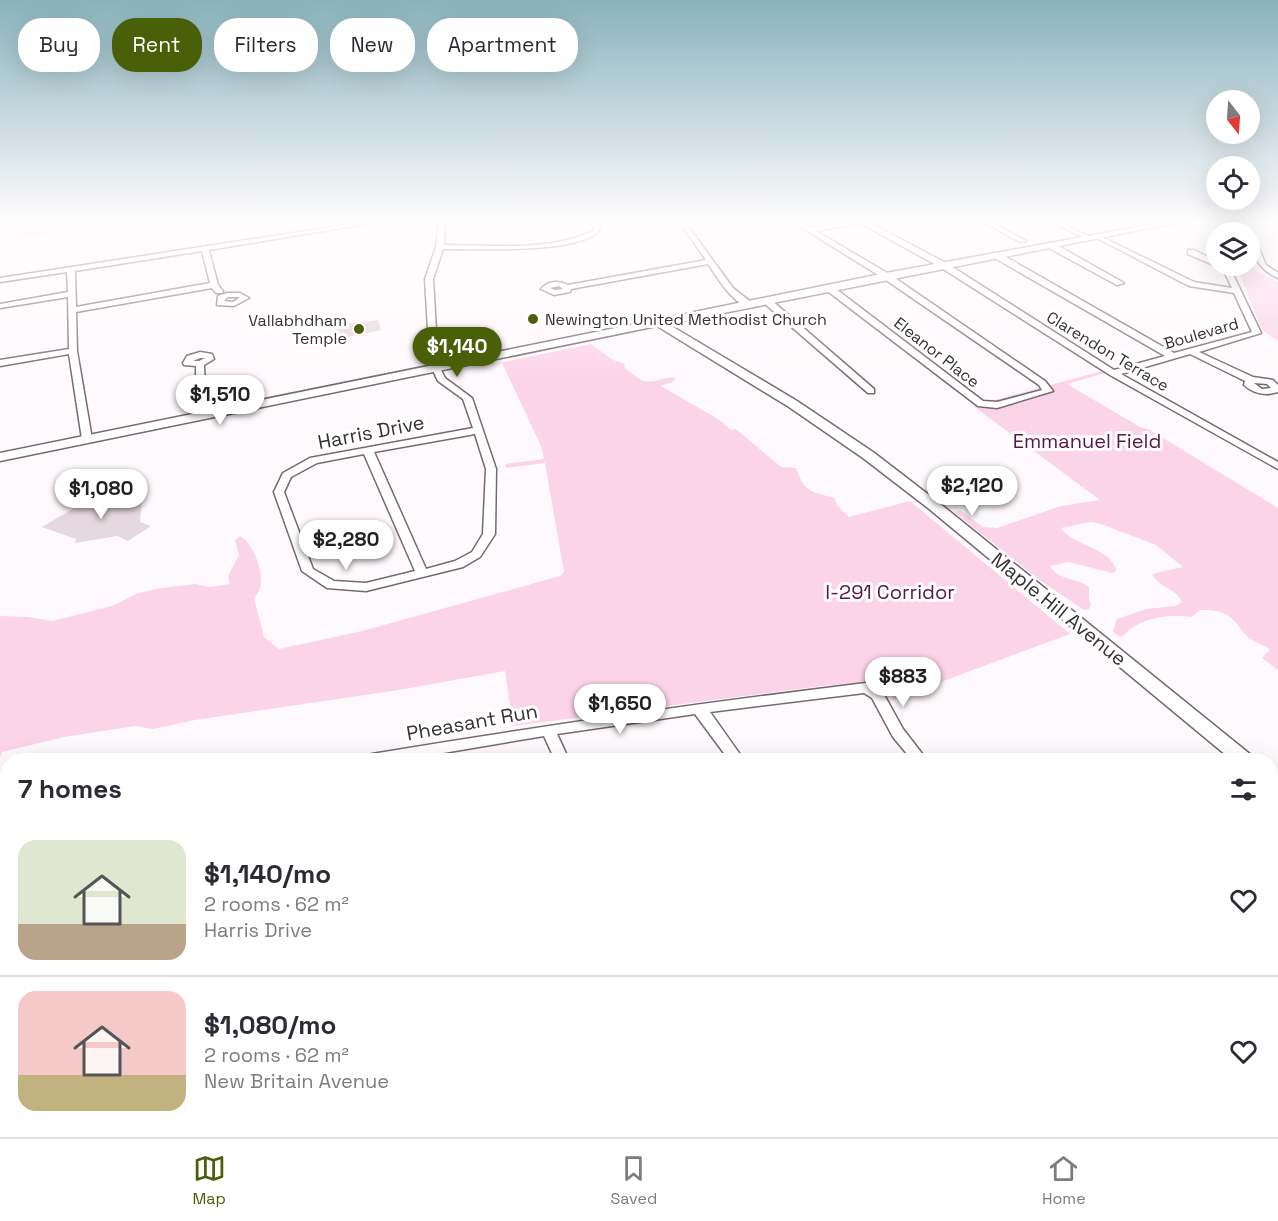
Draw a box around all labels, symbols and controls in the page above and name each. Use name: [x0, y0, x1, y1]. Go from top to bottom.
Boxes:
chip: Buy: [18, 18, 100, 72]
chip: Rent: [112, 18, 202, 72]
chip: Filters: [214, 18, 318, 72]
chip: New: [330, 18, 415, 72]
chip: Apartment: [427, 18, 578, 72]
north arrow: [1206, 90, 1260, 144]
map controls: [1206, 90, 1260, 276]
button: locate: [1206, 156, 1260, 210]
button: layers: [1206, 222, 1260, 276]
street label: Clarendon Terrace: [1043, 307, 1173, 396]
place label: Newington United Methodist Church: [545, 309, 827, 330]
place label: Vallabhdham Temple: [248, 310, 347, 349]
marker: Newington United Methodist Church: [526, 312, 540, 326]
street label: Eleanor Place: [890, 312, 984, 392]
street label: Boulevard: [1161, 313, 1241, 354]
marker: Vallabhdham Temple: [352, 322, 366, 336]
pin: $1,140: [408, 327, 506, 378]
text: $1,140: [427, 333, 487, 359]
pin: $1,510: [171, 375, 269, 426]
text: $1,510: [190, 381, 250, 407]
street label: Harris Drive: [315, 409, 427, 455]
park label: Emmanuel Field: [1013, 428, 1161, 454]
pin: $2,120: [923, 466, 1021, 517]
pin: $1,080: [52, 469, 150, 520]
text: $2,120: [941, 472, 1003, 498]
text: $1,080: [69, 475, 133, 501]
pin: $2,280: [297, 520, 395, 571]
text: $2,280: [313, 526, 379, 552]
street label: Maple Hill Avenue: [986, 546, 1132, 672]
park label: I-291 Corridor: [825, 579, 955, 605]
pin: $883: [867, 657, 939, 708]
text: $883: [879, 663, 927, 689]
pin: $1,650: [571, 684, 669, 735]
text: $1,650: [588, 690, 652, 716]
street label: Pheasant Run: [404, 698, 540, 746]
text: 7 homes: [18, 772, 122, 806]
icon: filters: [1227, 773, 1260, 806]
text: $1,140/mo: [204, 857, 331, 891]
icon: home: [66, 864, 138, 936]
icon: heart: [1227, 884, 1260, 917]
text: 2 rooms · 62 m²: [204, 891, 349, 917]
text: Harris Drive: [204, 917, 312, 943]
text: $1,080/mo: [204, 1008, 336, 1042]
icon: home: [66, 1015, 138, 1087]
icon: heart: [1227, 1035, 1260, 1068]
text: 2 rooms · 62 m²: [204, 1042, 349, 1068]
text: New Britain Avenue: [204, 1068, 389, 1094]
tab: Map: [192, 1152, 226, 1209]
tab: Saved: [611, 1152, 657, 1209]
tab: Home: [1042, 1152, 1086, 1209]

